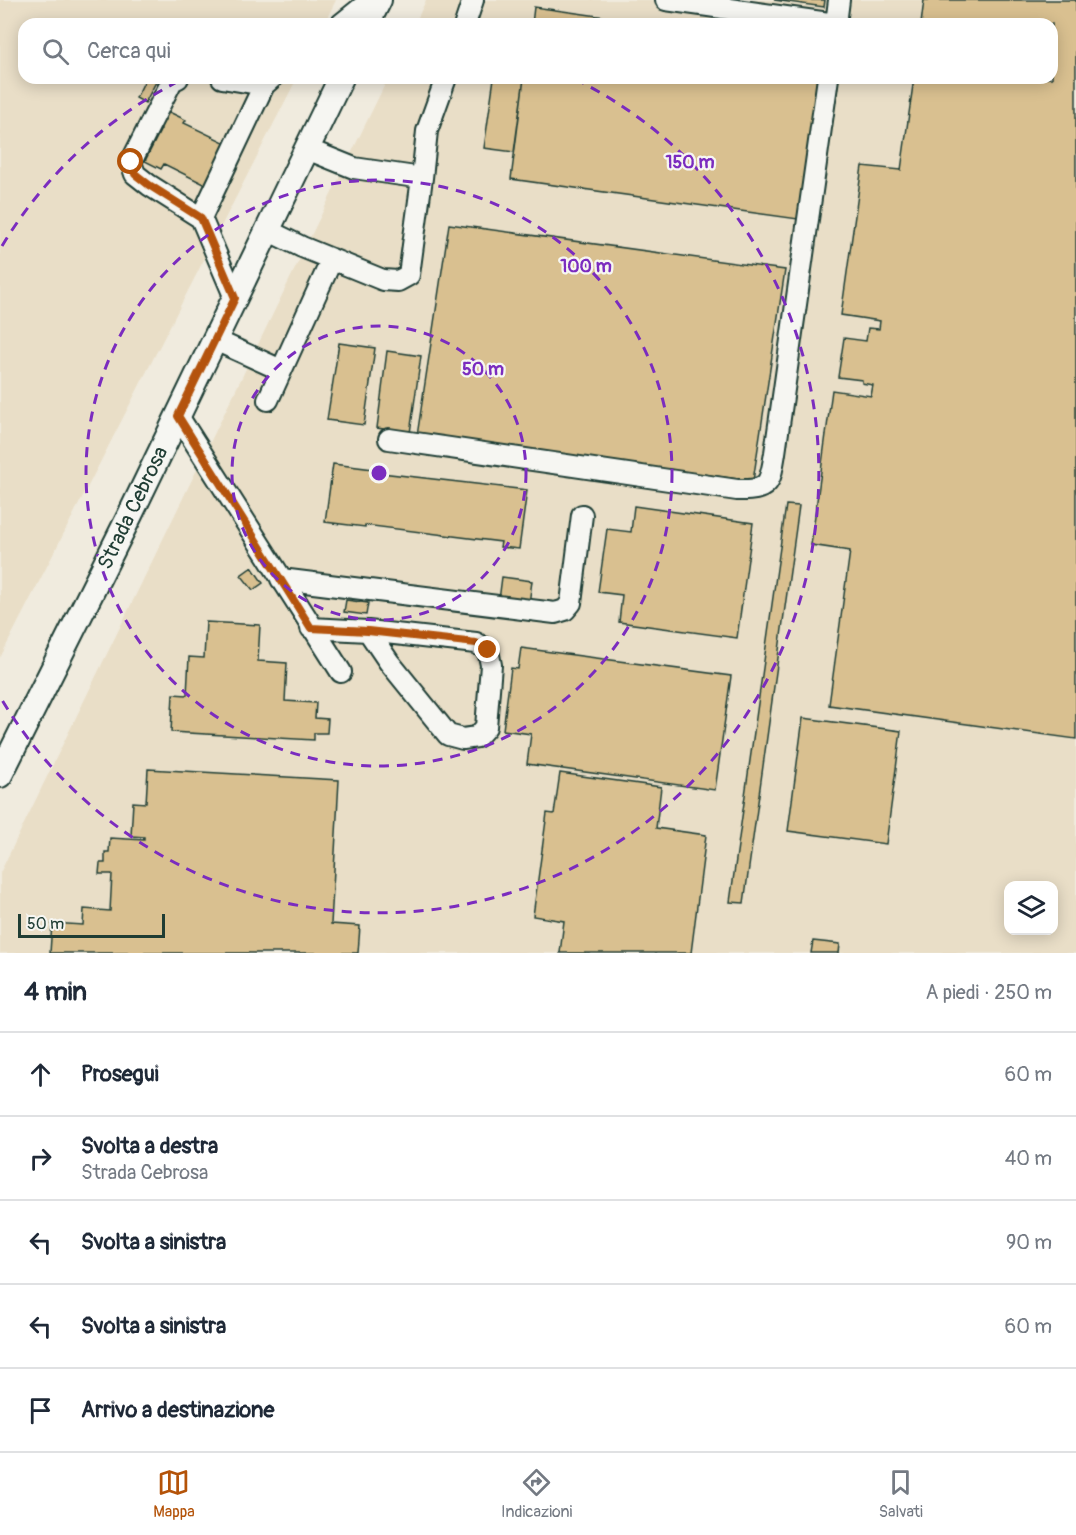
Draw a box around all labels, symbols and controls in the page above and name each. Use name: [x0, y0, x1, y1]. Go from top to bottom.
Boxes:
search box: [18, 18, 1058, 84]
icon: search: [39, 35, 72, 68]
text: Cerca qui: [87, 37, 171, 65]
route start: [117, 148, 143, 174]
text: 150 m: [666, 151, 715, 174]
text: 100 m: [560, 255, 612, 278]
text: 50 m: [462, 358, 504, 381]
street label: Strada Cebrosa: [92, 442, 174, 574]
centre of rings: [369, 463, 389, 483]
route end: [474, 636, 500, 662]
map controls: [1004, 881, 1058, 935]
button: layers: [1004, 881, 1058, 935]
scale bar: [18, 911, 165, 938]
text: 50 m: [27, 914, 64, 934]
text: 4 min: [24, 976, 87, 1008]
text: A piedi · 250 m: [926, 980, 1052, 1005]
icon: ahead: [24, 1058, 57, 1091]
text: Prosegui: [81, 1060, 159, 1088]
text: 60 m: [1005, 1062, 1052, 1087]
text: Svolta a destra: [81, 1132, 218, 1160]
icon: right: [24, 1142, 57, 1175]
text: 40 m: [1005, 1146, 1052, 1171]
text: Strada Cebrosa: [81, 1160, 208, 1185]
icon: left: [24, 1226, 57, 1259]
text: Svolta a sinistra: [81, 1228, 226, 1256]
text: 90 m: [1006, 1230, 1052, 1255]
icon: left: [24, 1310, 57, 1343]
text: Svolta a sinistra: [81, 1312, 226, 1340]
text: 60 m: [1005, 1314, 1052, 1339]
icon: arrive: [24, 1394, 57, 1427]
text: Arrivo a destinazione: [81, 1396, 274, 1424]
tab: Mappa: [153, 1466, 195, 1522]
tab: Indicazioni: [501, 1466, 572, 1522]
tab: Salvati: [879, 1466, 923, 1522]

